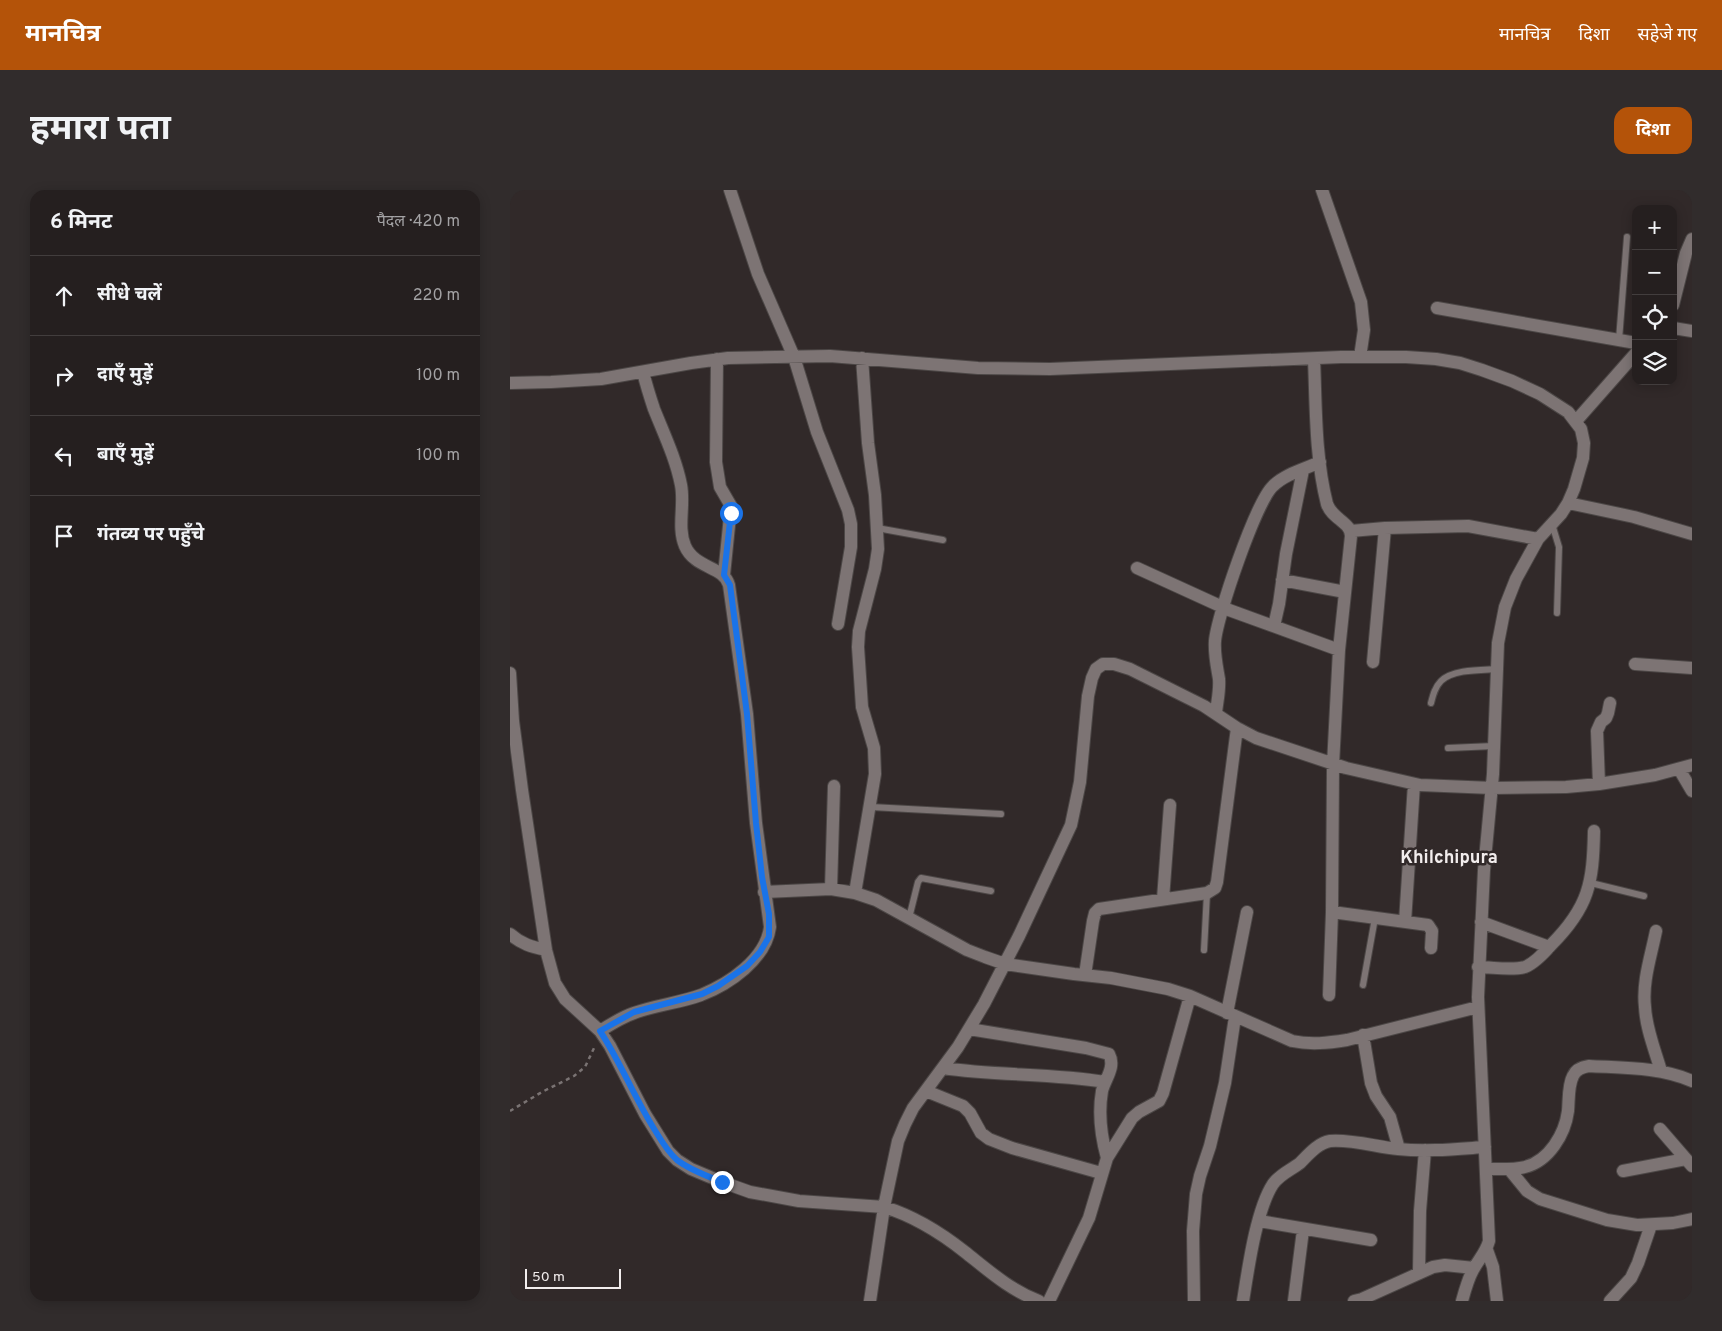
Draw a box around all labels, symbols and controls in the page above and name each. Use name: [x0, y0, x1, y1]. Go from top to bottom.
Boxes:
text: मानचित्र: [25, 20, 101, 50]
text: मानचित्र: [1499, 24, 1550, 47]
text: दिशा: [1578, 24, 1610, 47]
text: सहेजे गए: [1638, 24, 1697, 47]
button: दिशा: [1614, 107, 1692, 154]
text: हमारा पता: [30, 108, 171, 152]
map controls: [1632, 205, 1677, 385]
button: +: [1632, 205, 1677, 250]
text: 6 मिनट: [50, 209, 112, 236]
text: पैदल · 420 m: [377, 212, 460, 232]
button: −: [1632, 250, 1677, 295]
icon: ahead: [50, 282, 78, 310]
text: सीधे चलें: [97, 283, 162, 307]
text: 220 m: [413, 286, 460, 306]
button: locate: [1632, 295, 1677, 340]
button: layers: [1632, 340, 1677, 385]
icon: right: [50, 362, 78, 390]
text: दाएँ मुड़ें: [97, 363, 153, 387]
text: 100 m: [416, 366, 460, 386]
icon: left: [50, 442, 78, 470]
text: बाएँ मुड़ें: [97, 443, 154, 467]
text: 100 m: [416, 446, 460, 466]
route start: [720, 502, 743, 525]
icon: arrive: [50, 522, 78, 550]
text: गंतव्य पर पहुँचे: [97, 523, 204, 547]
district label: Khilchipura: [1400, 847, 1498, 870]
route end: [711, 1171, 734, 1194]
scale bar: [525, 1266, 621, 1289]
text: 50 m: [532, 1269, 565, 1286]

